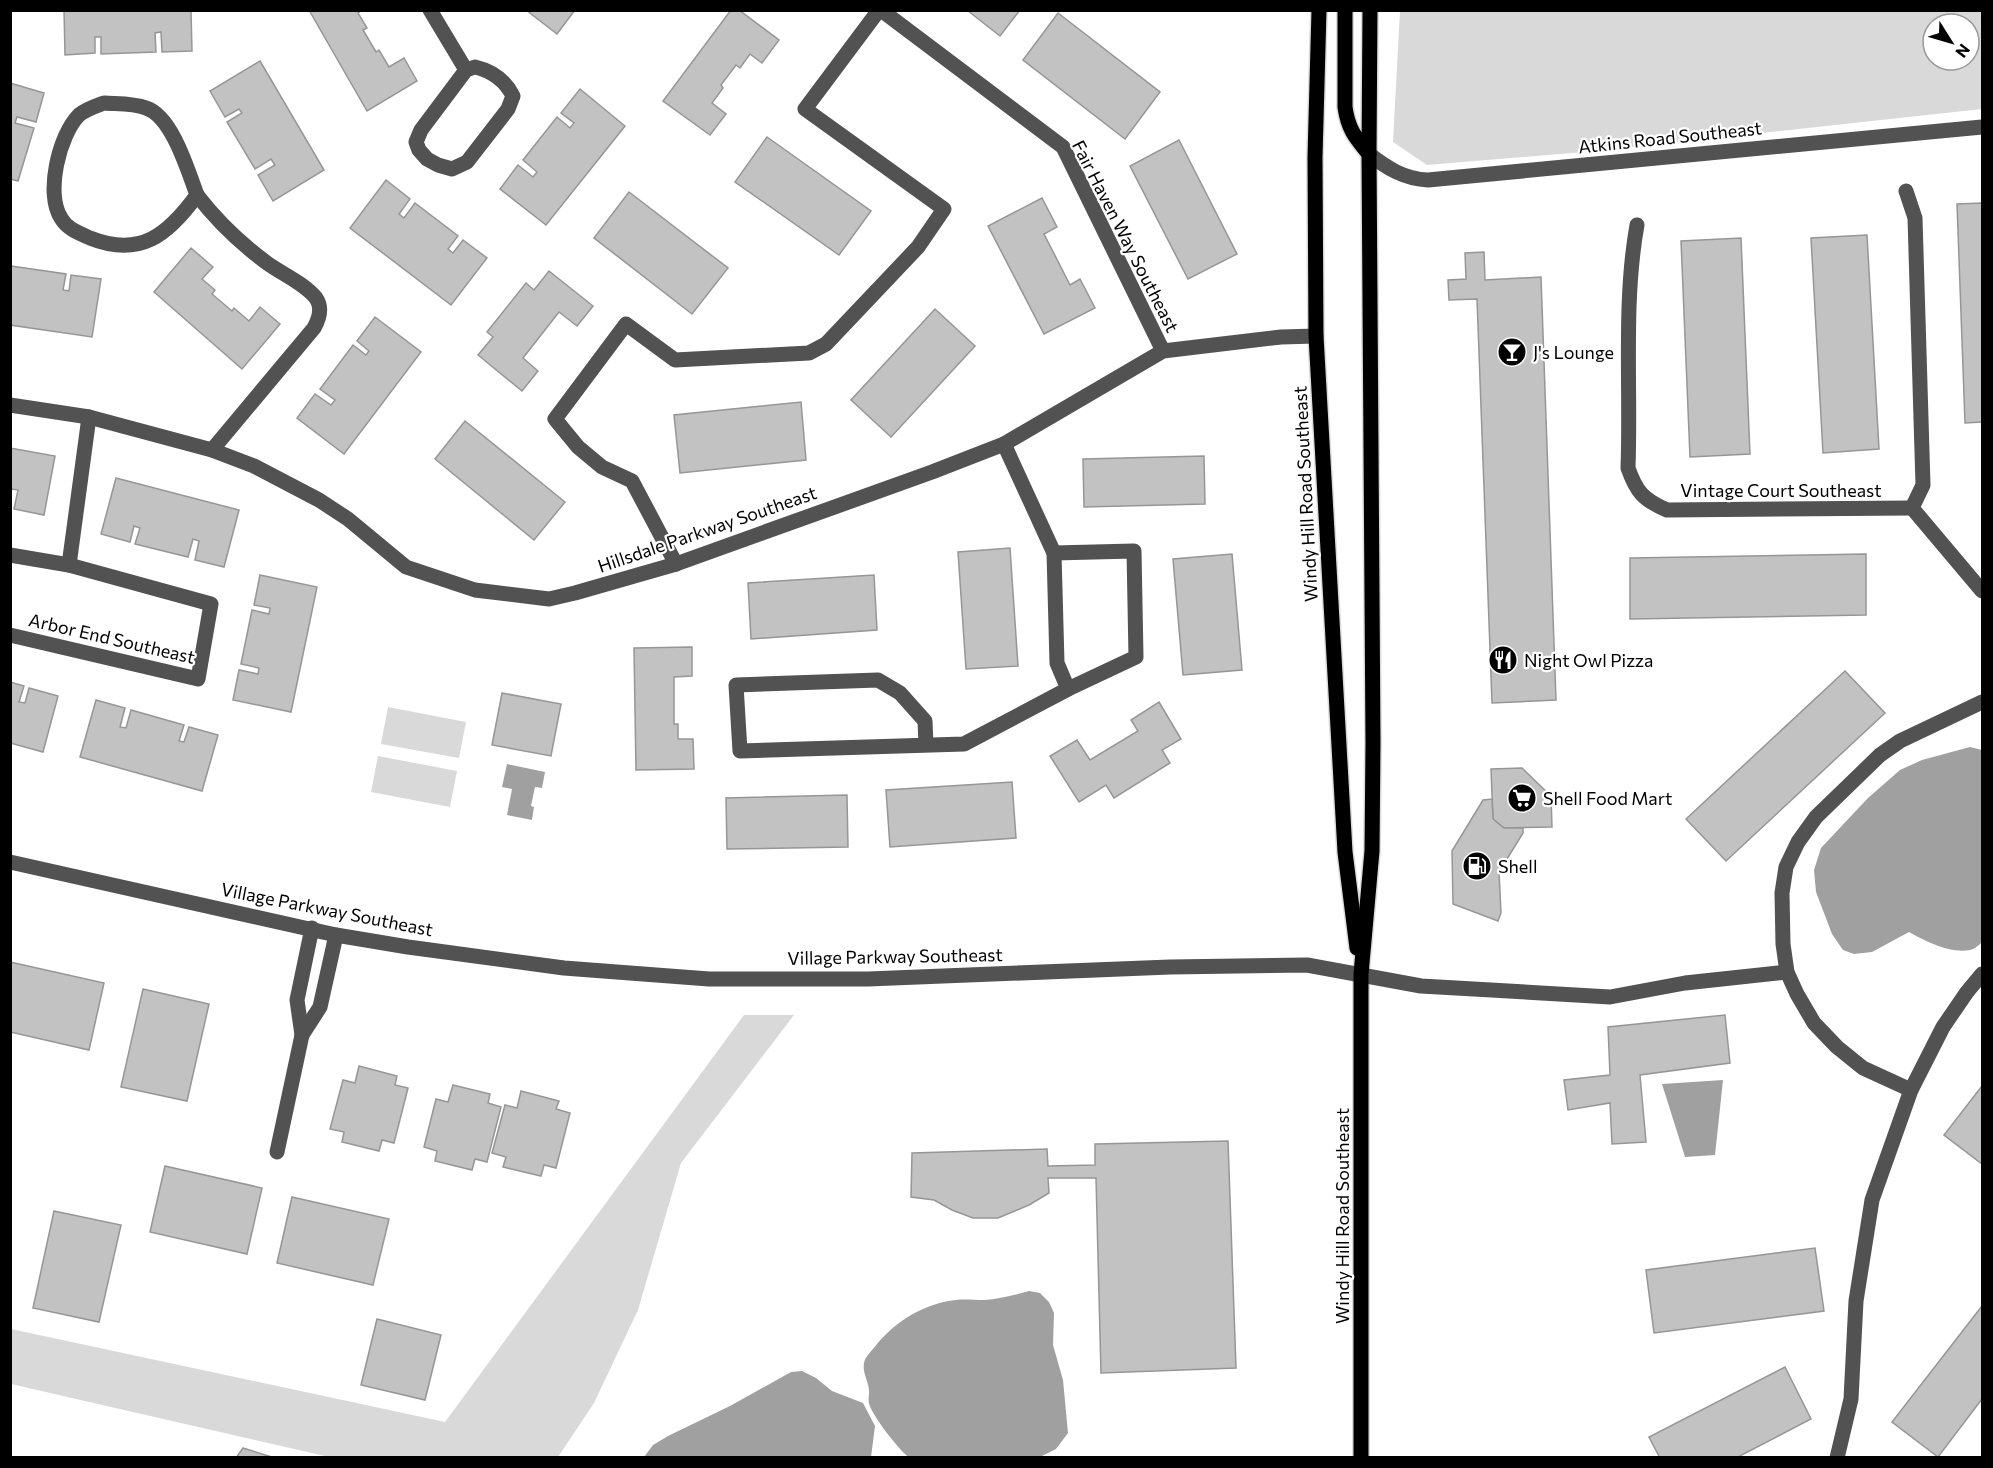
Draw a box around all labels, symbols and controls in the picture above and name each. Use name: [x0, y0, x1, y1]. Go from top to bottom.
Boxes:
north arrow: [1921, 12, 1981, 72]
text: N: [1952, 41, 1975, 62]
street label: Atkins Road Southeast: [1577, 116, 1763, 158]
street label: Fair Haven Way Southeast: [1068, 136, 1184, 336]
bar icon: J's Lounge: [1496, 336, 1528, 368]
place label: J's Lounge: [1533, 341, 1614, 363]
street label: Windy Hill Road Southeast: [1288, 386, 1322, 602]
street label: Vintage Court Southeast: [1680, 479, 1882, 501]
street label: Hillsdale Parkway Southeast: [595, 481, 819, 577]
street label: Arbor End Southeast: [27, 608, 197, 668]
restaurant icon: Night Owl Pizza: [1487, 644, 1519, 676]
place label: Night Owl Pizza: [1524, 649, 1653, 671]
supermarket icon: Shell Food Mart: [1506, 782, 1538, 814]
place label: Shell Food Mart: [1543, 787, 1672, 809]
fuel station icon: Shell: [1461, 850, 1493, 882]
place label: Shell: [1498, 855, 1538, 877]
street label: Village Parkway Southeast: [219, 878, 435, 940]
street label: Village Parkway Southeast: [787, 943, 1003, 969]
street label: Windy Hill Road Southeast: [1331, 1108, 1353, 1324]

